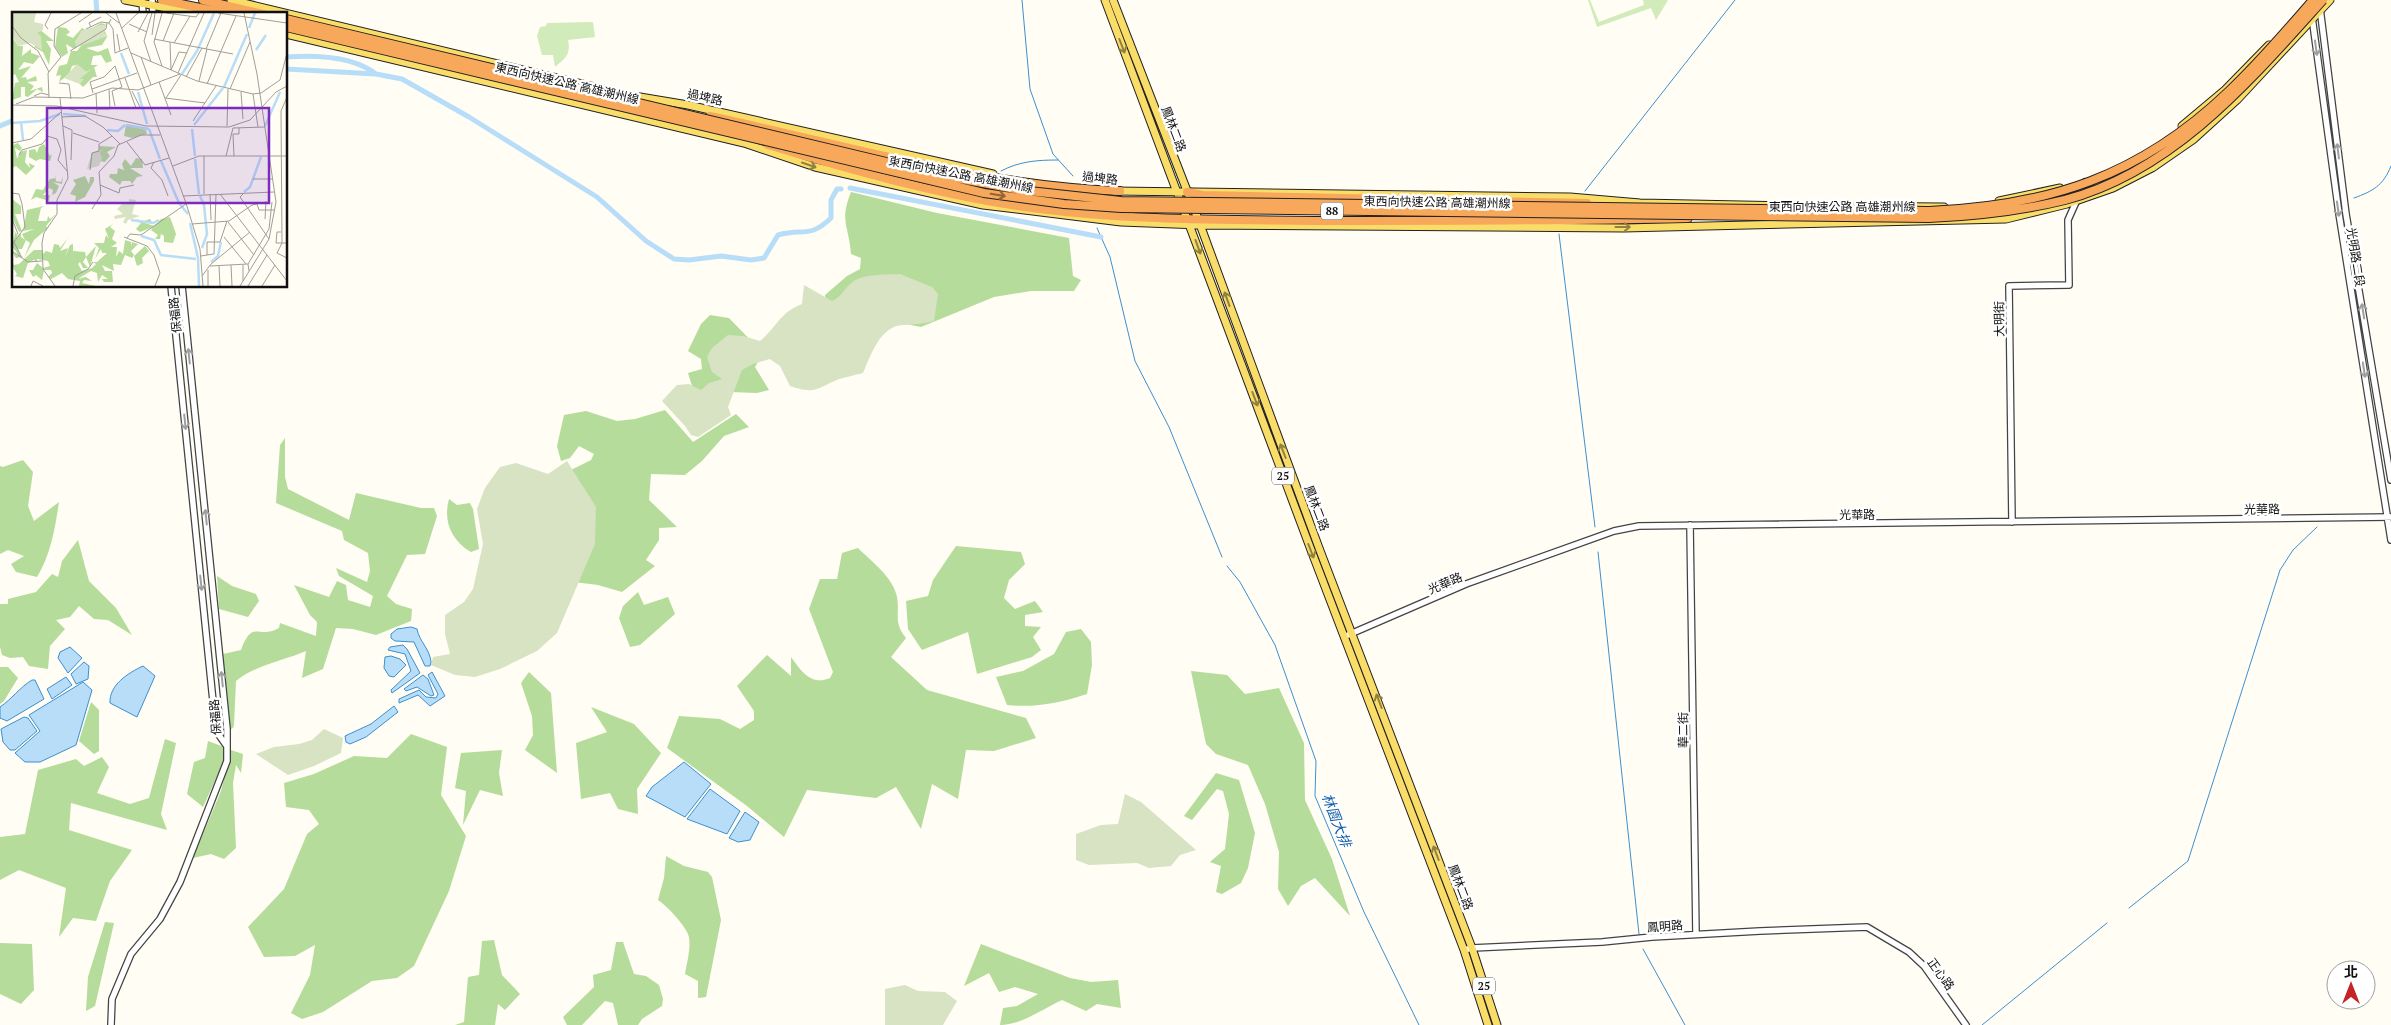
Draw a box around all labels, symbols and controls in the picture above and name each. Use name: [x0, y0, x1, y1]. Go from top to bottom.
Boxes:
inset map: [12, 12, 288, 288]
one-way arrow: [1118, 37, 1127, 53]
one-way arrow: [2311, 40, 2321, 56]
street label: 東西向快速公路 高雄潮州線: [494, 59, 640, 107]
street label: 過埤路: [686, 86, 724, 108]
street label: 鳳林二路: [1158, 104, 1190, 154]
one-way arrow: [2333, 143, 2343, 159]
street label: 東西向快速公路 高雄潮州線: [887, 153, 1035, 195]
one-way arrow: [800, 161, 816, 170]
street label: 過埤路: [1081, 169, 1119, 187]
one-way arrow: [990, 190, 1006, 200]
street label: 東西向快速公路 高雄潮州線: [1363, 193, 1511, 211]
street label: 東西向快速公路 高雄潮州線: [1769, 199, 1915, 214]
one-way arrow: [2333, 201, 2343, 217]
road number: 88: [1321, 202, 1343, 220]
one-way arrow: [1615, 223, 1631, 232]
street label: 光明路二段: [2344, 226, 2368, 288]
one-way arrow: [1194, 239, 1203, 254]
one-way arrow: [1222, 292, 1231, 307]
street label: 保福路: [166, 296, 184, 334]
street label: 大明街: [1991, 301, 2007, 337]
one-way arrow: [2357, 304, 2367, 320]
one-way arrow: [184, 348, 194, 364]
one-way arrow: [2359, 361, 2369, 377]
one-way arrow: [1250, 391, 1260, 406]
one-way arrow: [180, 414, 190, 430]
one-way arrow: [1278, 444, 1287, 459]
road number: 25: [1272, 468, 1294, 484]
street label: 鳳林二路: [1301, 483, 1333, 533]
street label: 光華路: [2244, 501, 2280, 517]
street label: 光華路: [1839, 507, 1875, 522]
one-way arrow: [201, 510, 211, 526]
one-way arrow: [1307, 543, 1316, 559]
street label: 光華路: [1425, 569, 1465, 597]
one-way arrow: [196, 575, 206, 591]
one-way arrow: [217, 671, 227, 687]
one-way arrow: [1374, 694, 1383, 709]
street label: 保福路: [206, 699, 224, 735]
street label: 華二街: [1675, 712, 1691, 748]
water label: 林園大排: [1318, 790, 1357, 851]
one-way arrow: [1431, 846, 1440, 861]
street label: 鳳林二路: [1445, 862, 1477, 912]
street label: 鳳明路: [1647, 917, 1683, 935]
street label: 正心路: [1924, 955, 1958, 993]
north arrow: [2326, 960, 2376, 1010]
text: 北: [2344, 962, 2358, 981]
road number: 25: [1473, 978, 1495, 994]

